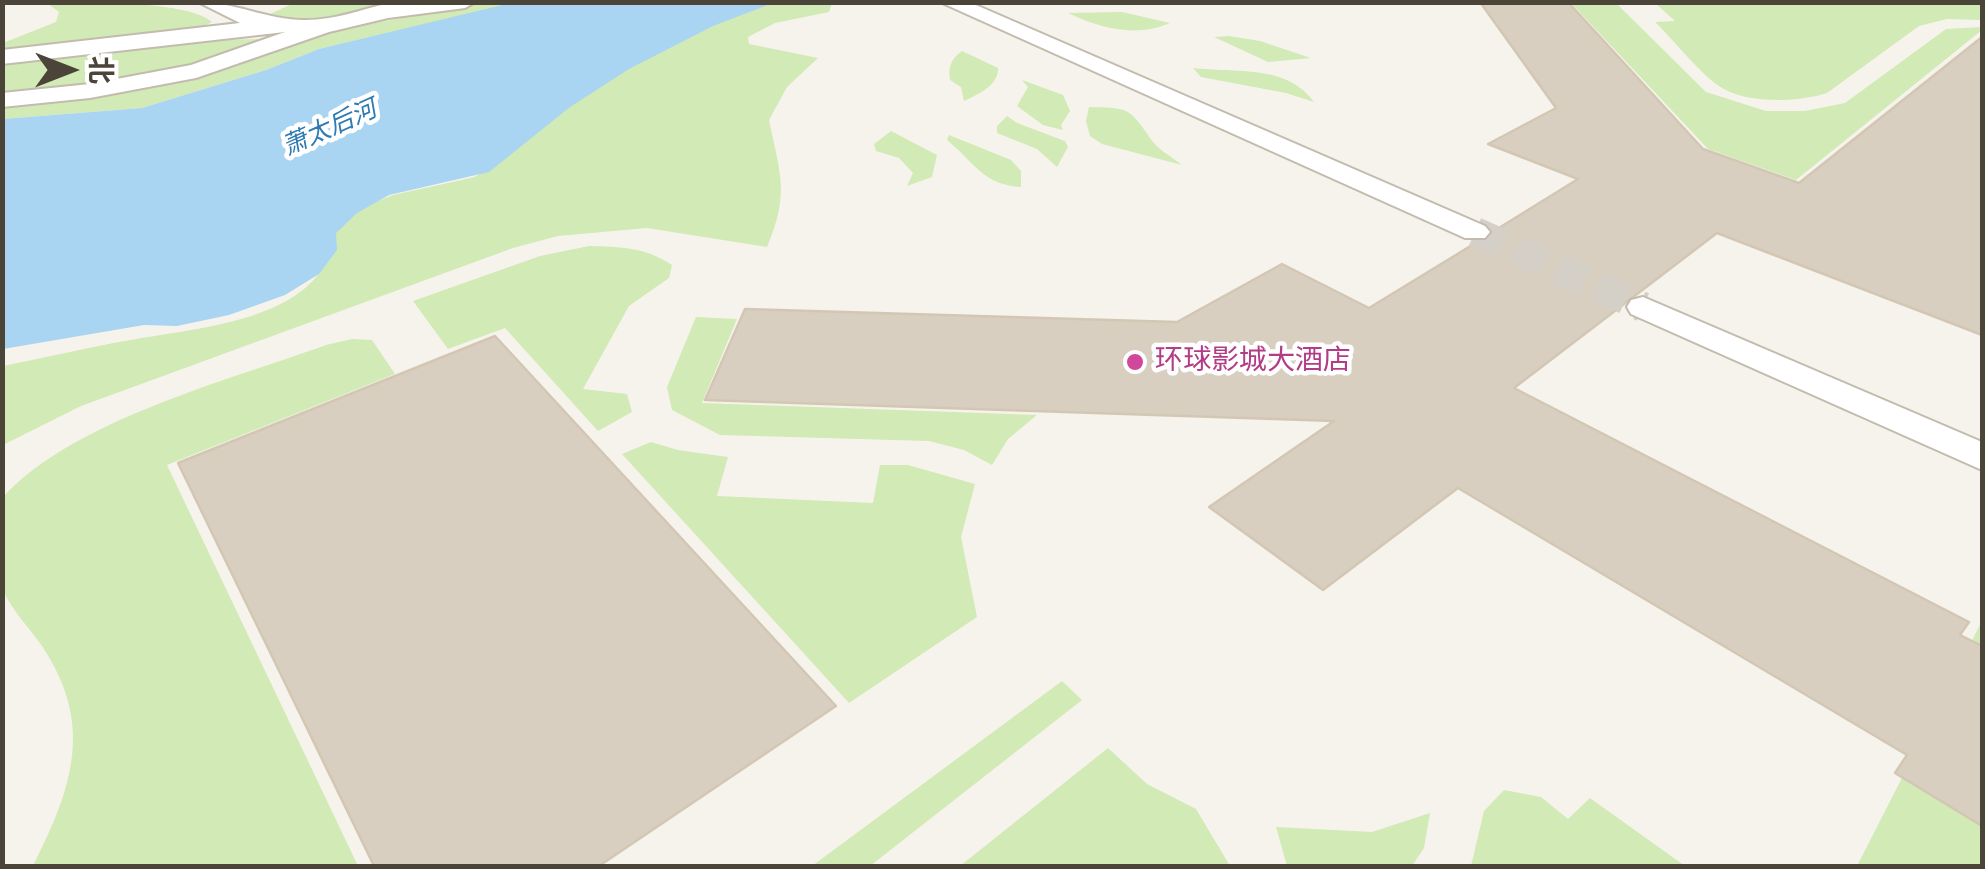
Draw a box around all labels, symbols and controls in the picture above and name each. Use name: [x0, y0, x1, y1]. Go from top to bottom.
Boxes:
north arrow: [20, 20, 120, 120]
text: 北: [82, 56, 119, 84]
water label: 萧太后河: [278, 95, 382, 163]
place label: 环球影城大酒店: [1155, 345, 1351, 379]
marker: 环球影城大酒店: [1124, 351, 1146, 373]

